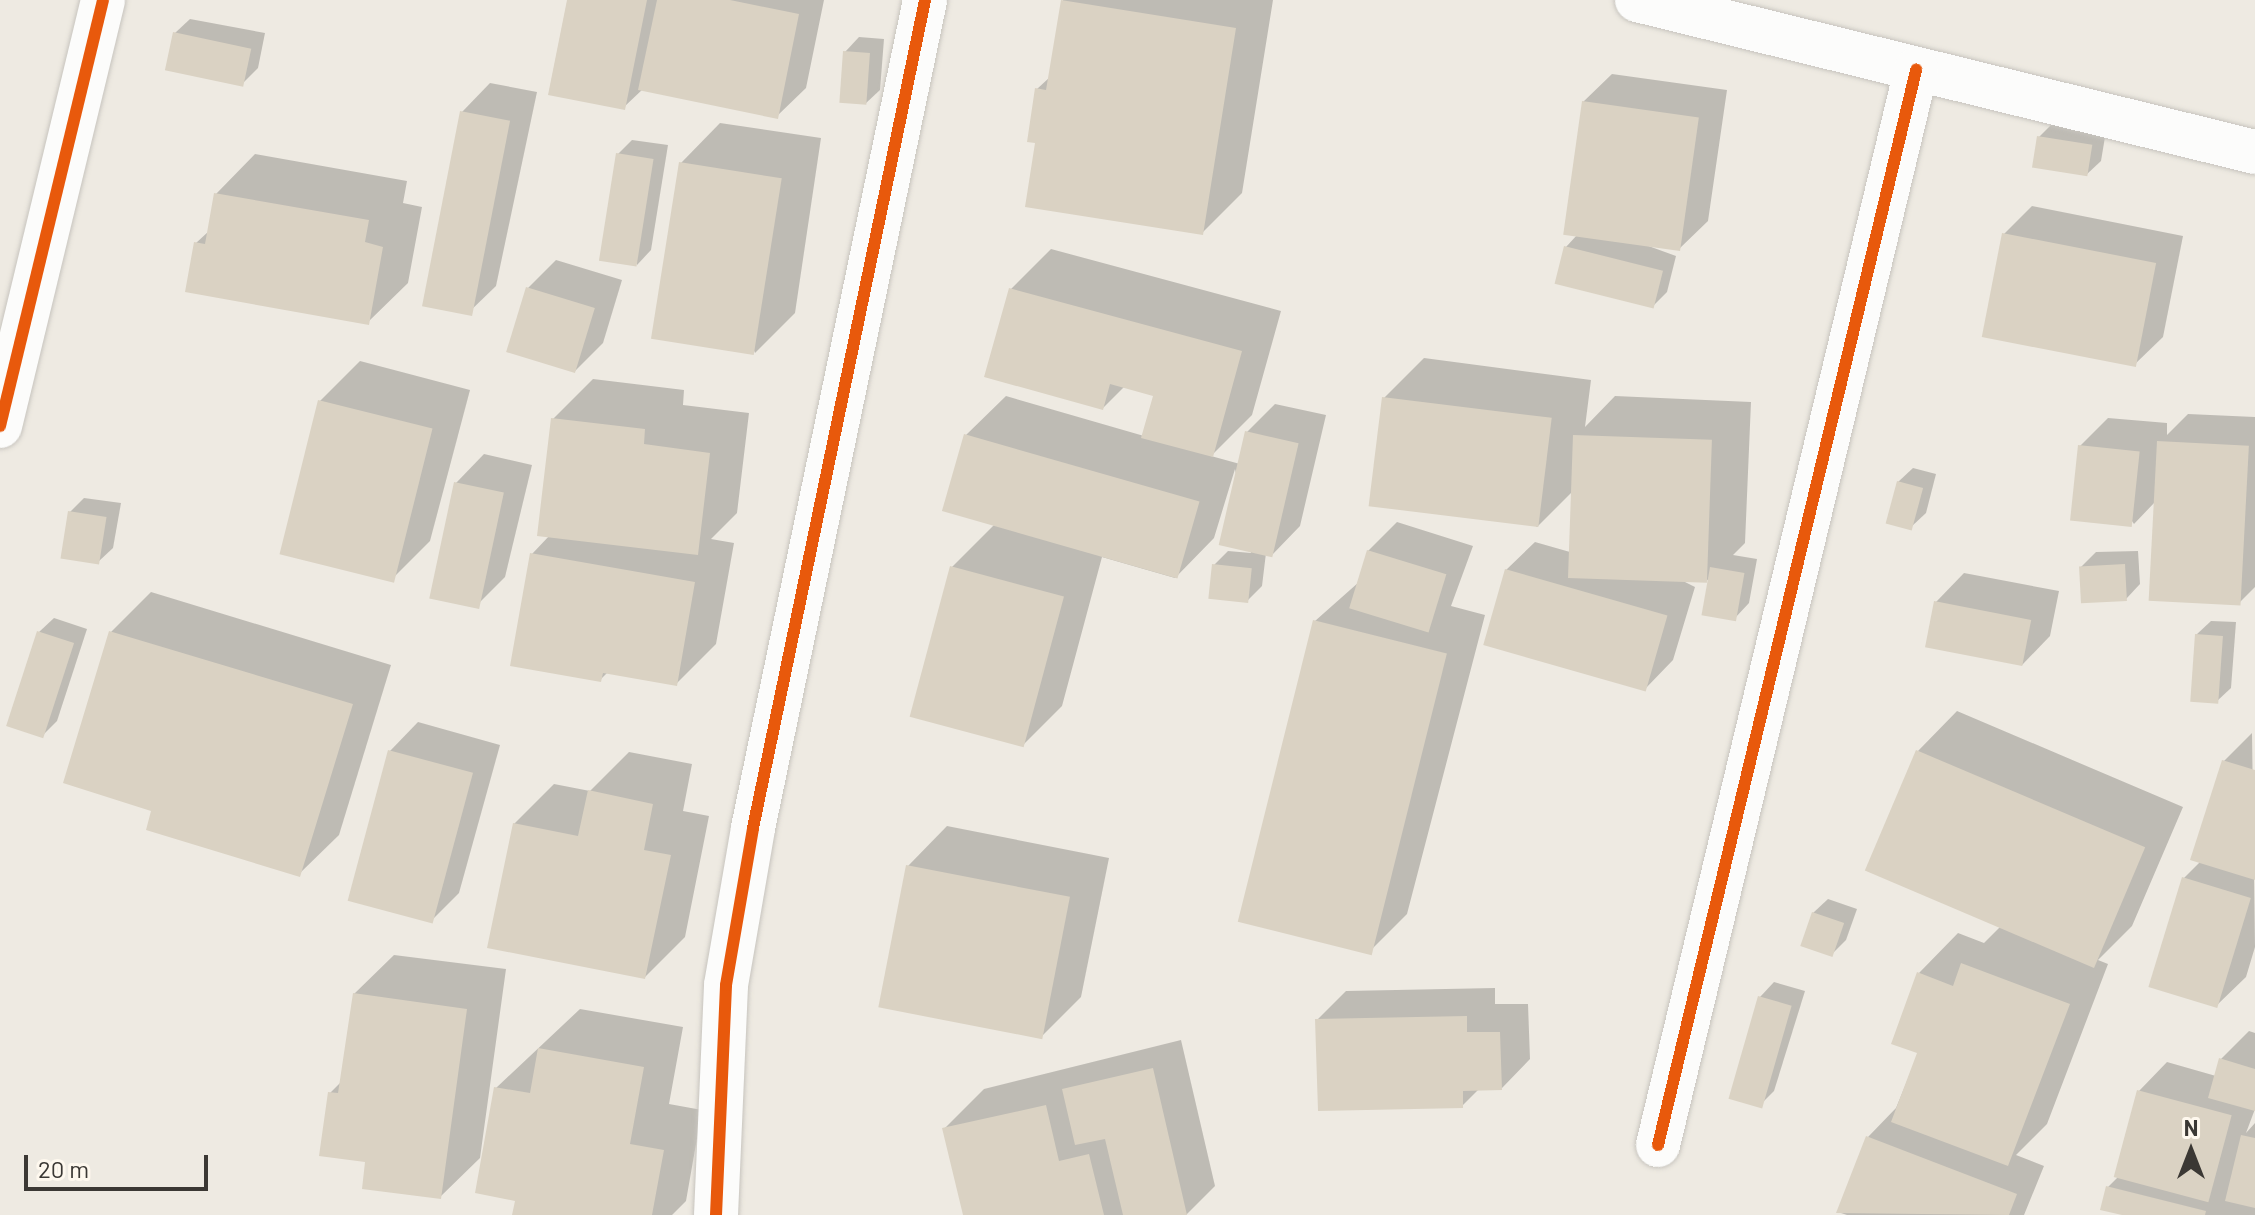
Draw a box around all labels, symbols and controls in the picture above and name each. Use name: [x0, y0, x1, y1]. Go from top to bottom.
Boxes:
north arrow: [2151, 1111, 2231, 1191]
text: N: [2184, 1114, 2198, 1140]
scale bar: [28, 1139, 212, 1189]
text: 20 m: [38, 1154, 89, 1183]

